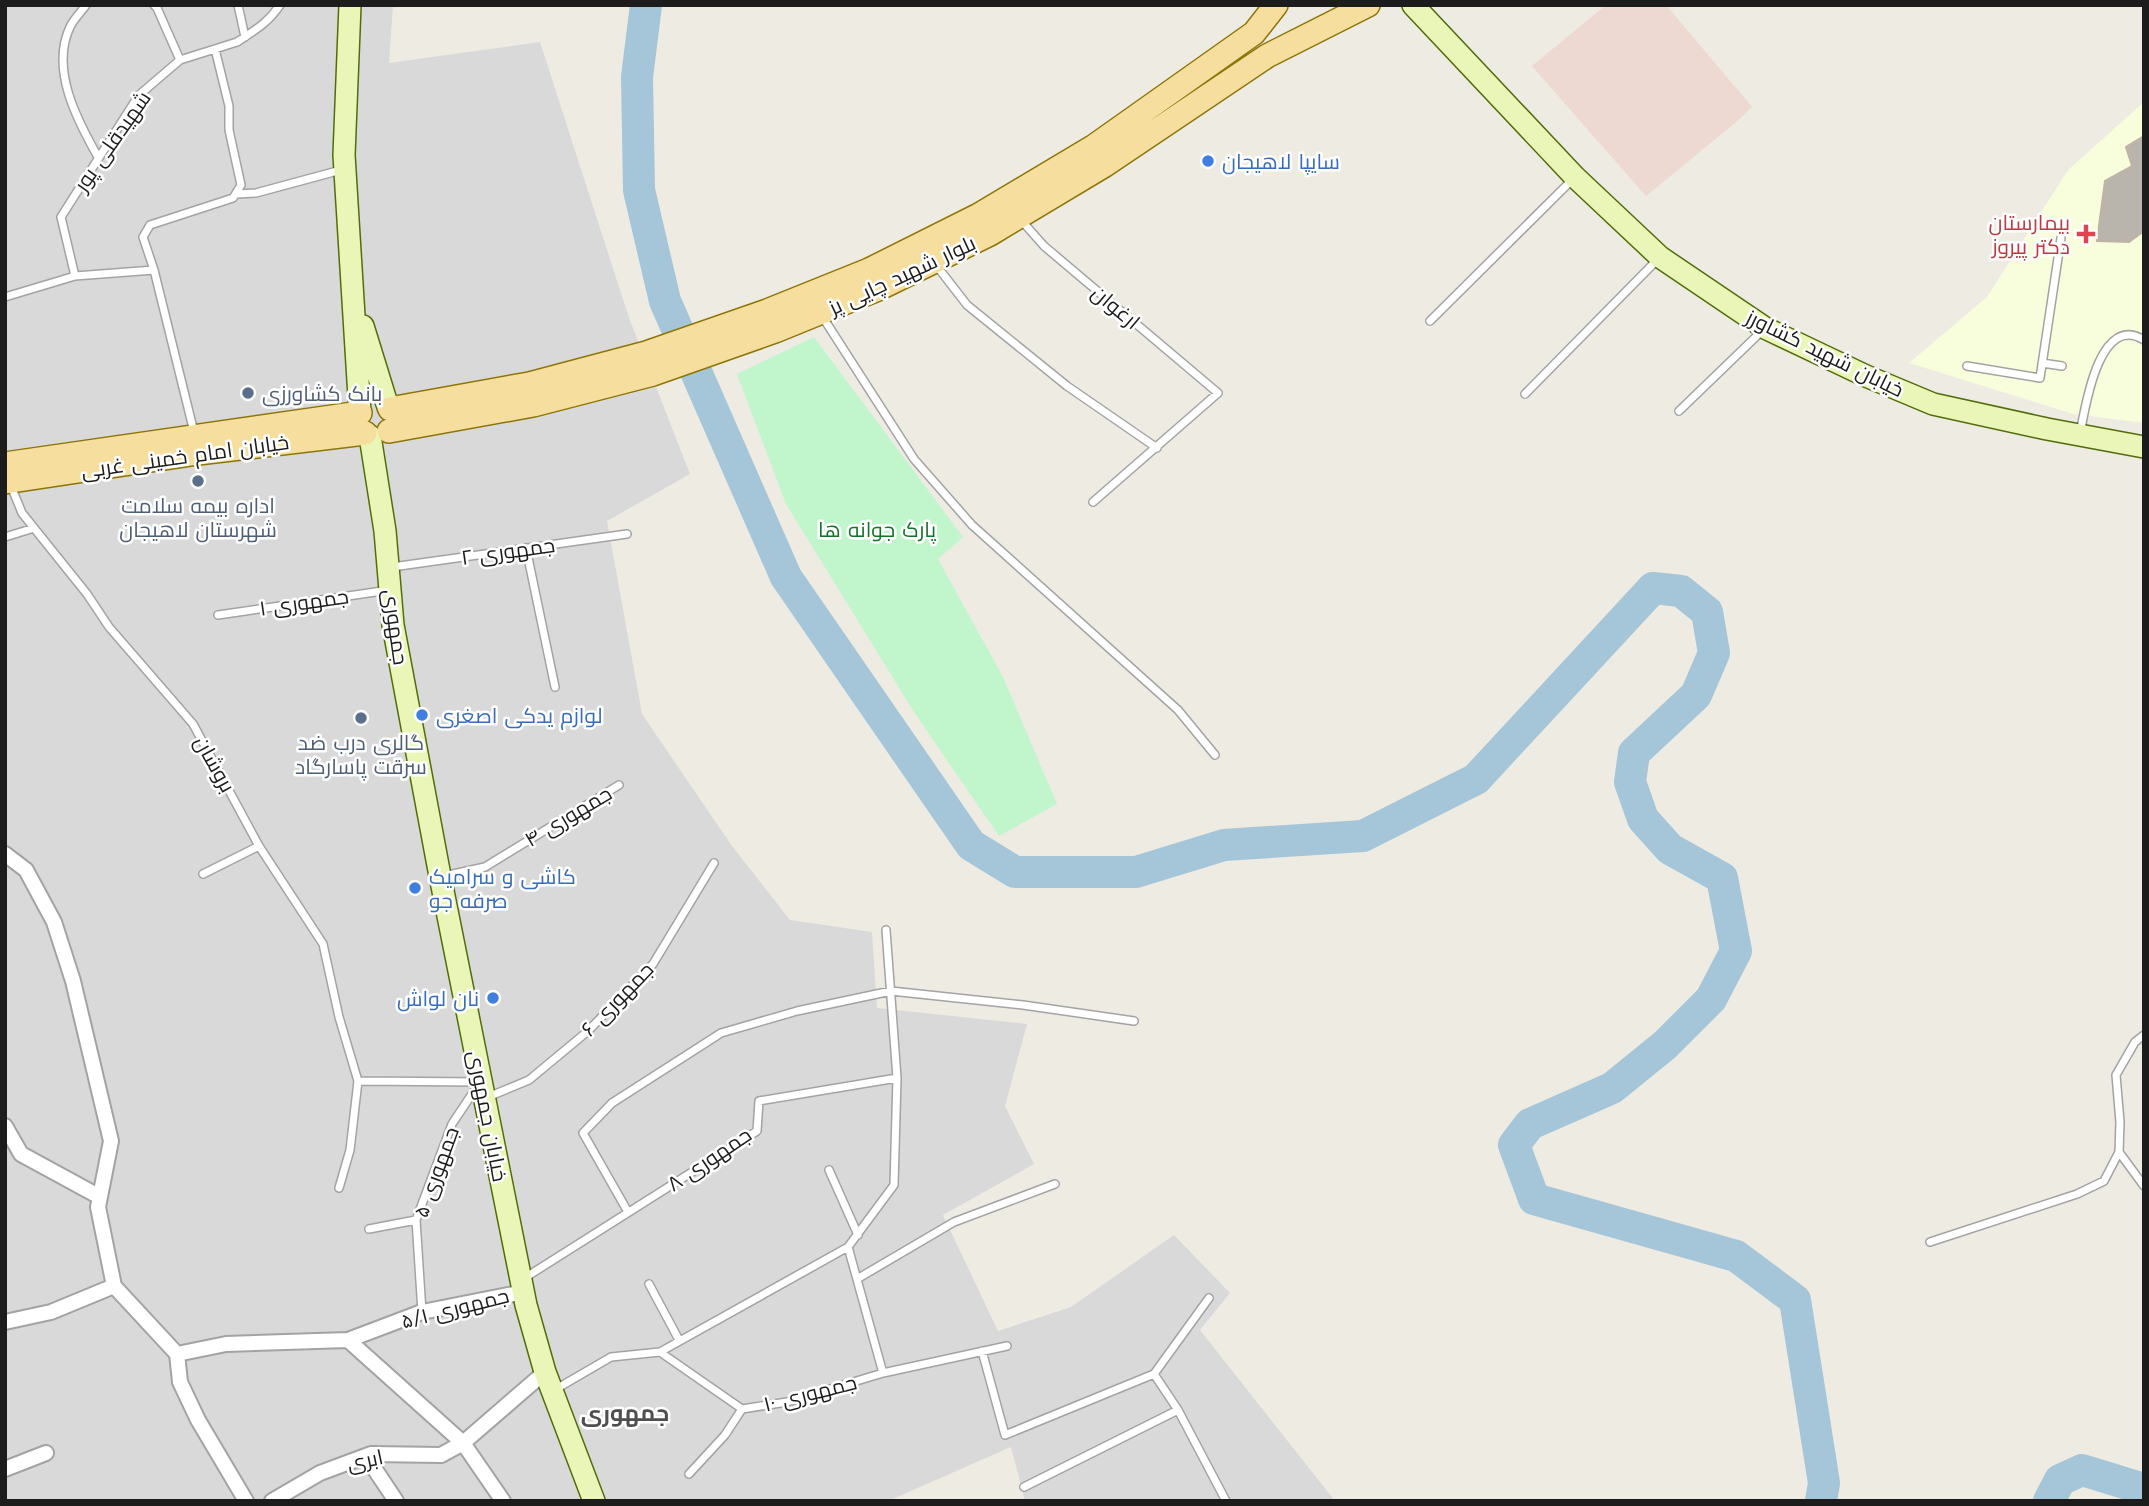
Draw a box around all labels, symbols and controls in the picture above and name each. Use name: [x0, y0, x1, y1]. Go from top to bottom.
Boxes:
street label: شهیدقلی پور: [68, 86, 157, 198]
place label: سایپا لاهیجان: [1222, 149, 1340, 175]
marker: سایپا لاهیجان: [1200, 153, 1216, 169]
place label: بیمارستان دکتر پیروز: [1989, 210, 2070, 261]
marker: بیمارستان دکتر پیروز: [2076, 224, 2096, 244]
street label: بلوار شهید چایی پز: [824, 230, 980, 322]
street label: ارغوان: [1086, 280, 1145, 335]
street label: خیابان شهید کشاورز: [1741, 303, 1908, 403]
place label: بانک کشاورزی: [262, 381, 382, 407]
marker: بانک کشاورزی: [240, 385, 256, 401]
street label: خیابان امام خمینی غربی: [80, 429, 291, 485]
marker: اداره بیمه سلامت شهرستان لاهیجان: [190, 473, 206, 489]
place label: اداره بیمه سلامت شهرستان لاهیجان: [119, 493, 277, 543]
park label: پارک جوانه ها: [818, 517, 936, 544]
street label: جمهوری ۲: [460, 532, 557, 571]
street label: جمهوری ۱: [258, 583, 350, 622]
street label: جمهوری: [377, 588, 414, 667]
place label: لوازم یدکی اصغری: [436, 703, 602, 730]
marker: لوازم یدکی اصغری: [414, 707, 430, 723]
marker: گالری درب ضد سرقت پاسارگاد: [353, 710, 369, 726]
place label: گالری درب ضد سرقت پاسارگاد: [295, 730, 427, 781]
street label: بروشان: [188, 731, 241, 797]
street label: جمهوری ۴: [520, 780, 617, 853]
place label: کاشی و سرامیک صرفه جو: [429, 864, 576, 913]
marker: کاشی و سرامیک صرفه جو: [407, 880, 423, 896]
street label: جمهوری ۶: [576, 957, 659, 1042]
place label: نان لواش: [397, 986, 479, 1012]
marker: نان لواش: [485, 990, 501, 1006]
street label: خیابان جمهوری: [462, 1048, 513, 1184]
street label: جمهوری ۸: [662, 1122, 757, 1197]
street label: جمهوری ۵: [408, 1123, 465, 1221]
street label: جمهوری ۵/۱: [398, 1283, 512, 1334]
street label: جمهوری ۱۰: [761, 1369, 859, 1418]
district label: جمهوری: [581, 1400, 669, 1427]
street label: ابری: [345, 1444, 386, 1477]

